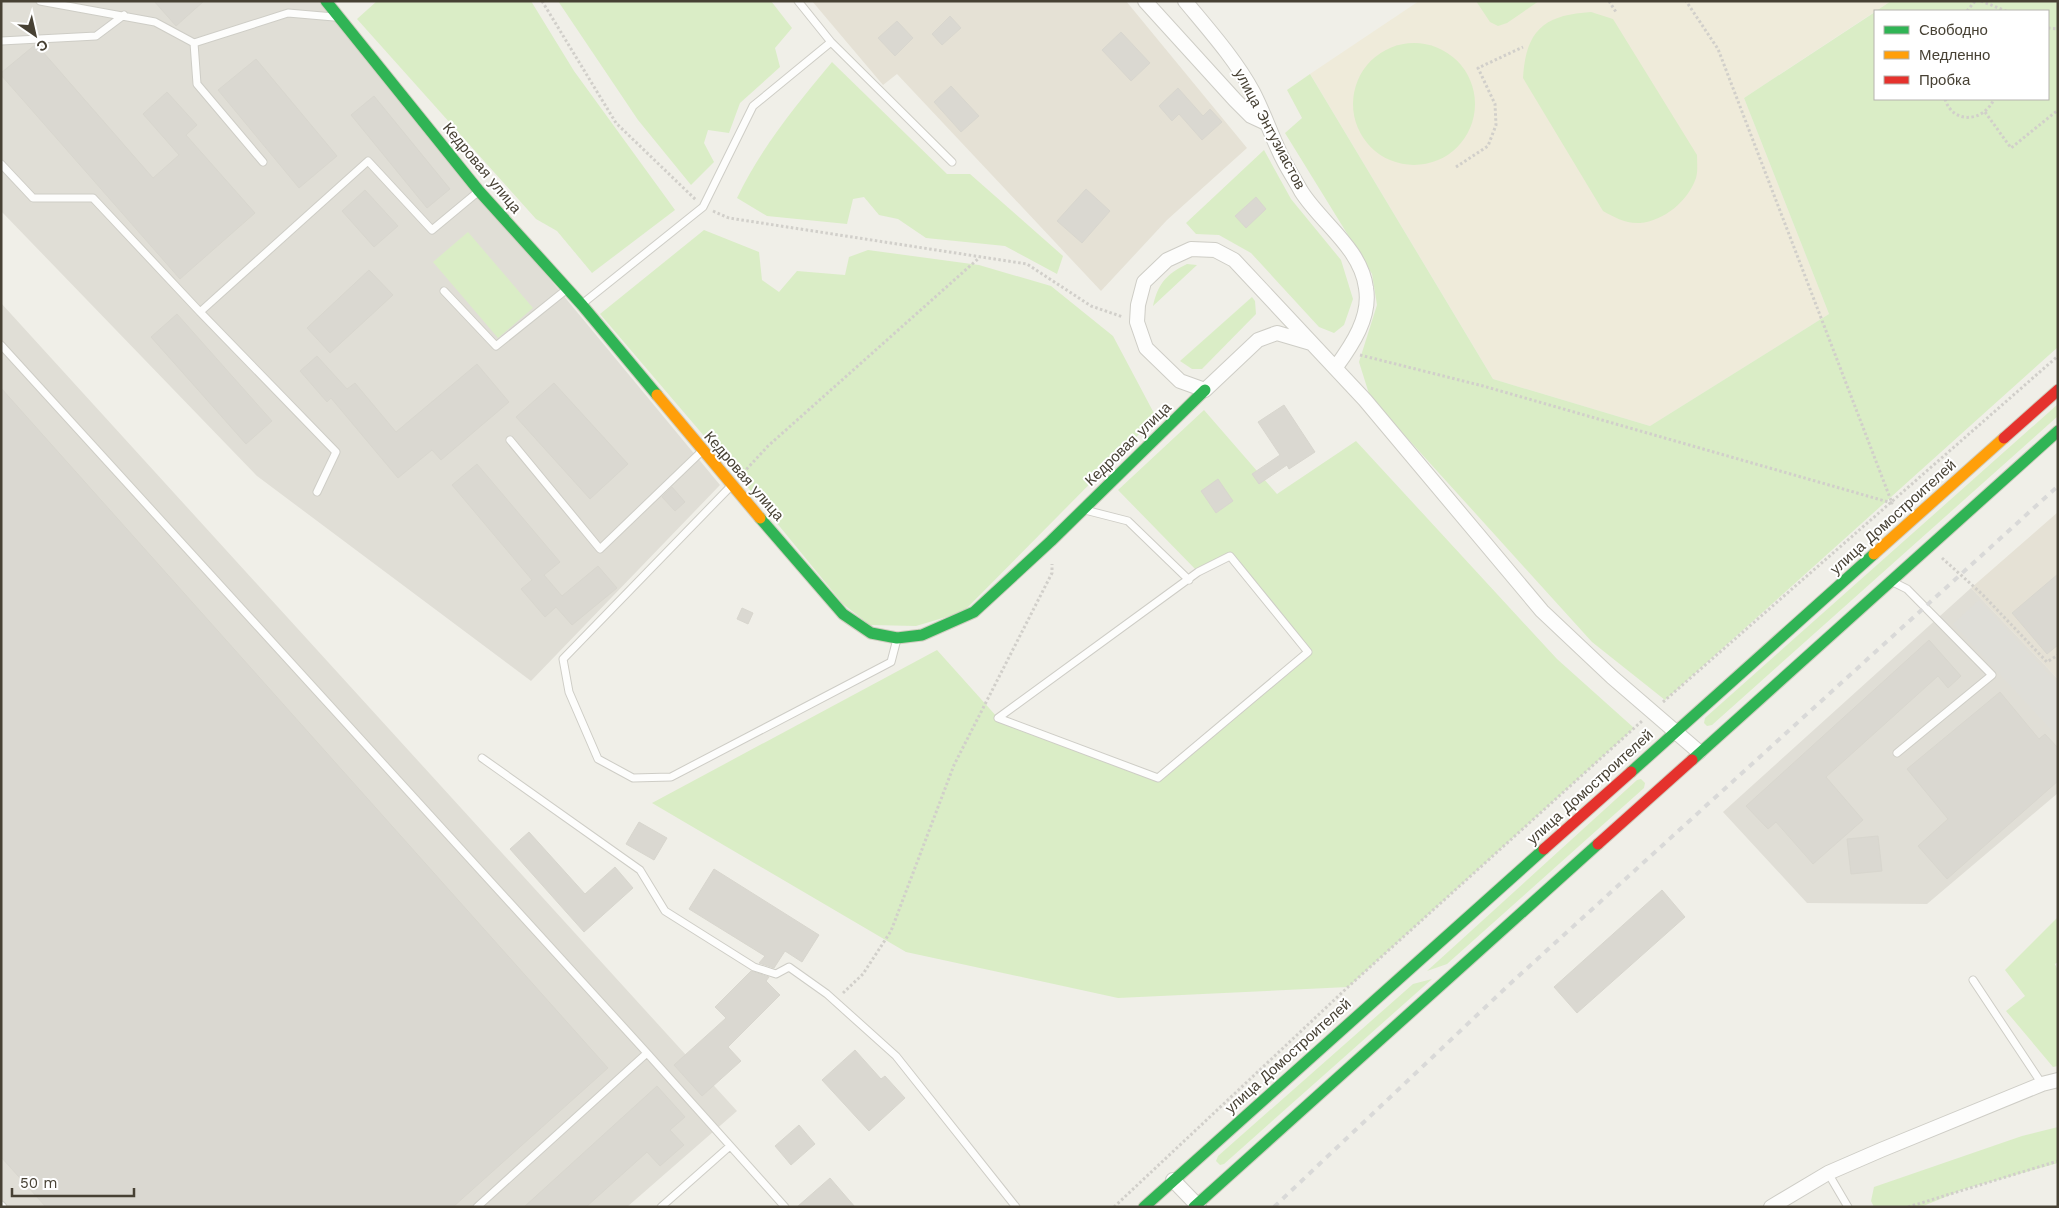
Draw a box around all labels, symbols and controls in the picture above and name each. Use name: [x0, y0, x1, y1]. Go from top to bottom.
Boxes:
north arrow: [10, 10, 60, 60]
legend: [1874, 10, 2049, 100]
text: Свободно: [1919, 21, 1988, 39]
text: С: [34, 36, 51, 55]
text: Медленно: [1919, 46, 1990, 64]
street label: улица Энтузиастов: [1231, 66, 1309, 192]
text: Пробка: [1919, 71, 1971, 89]
street label: Кедровая улица: [439, 119, 526, 217]
street label: Кедровая улица: [1081, 398, 1175, 490]
street label: Кедровая улица: [700, 428, 788, 525]
street label: улица Домостроителей: [1826, 456, 1960, 578]
street label: улица Домостроителей: [1523, 726, 1657, 848]
street label: улица Домостроителей: [1221, 995, 1355, 1117]
scale bar: [12, 1166, 135, 1198]
text: 50 m: [20, 1174, 57, 1192]

